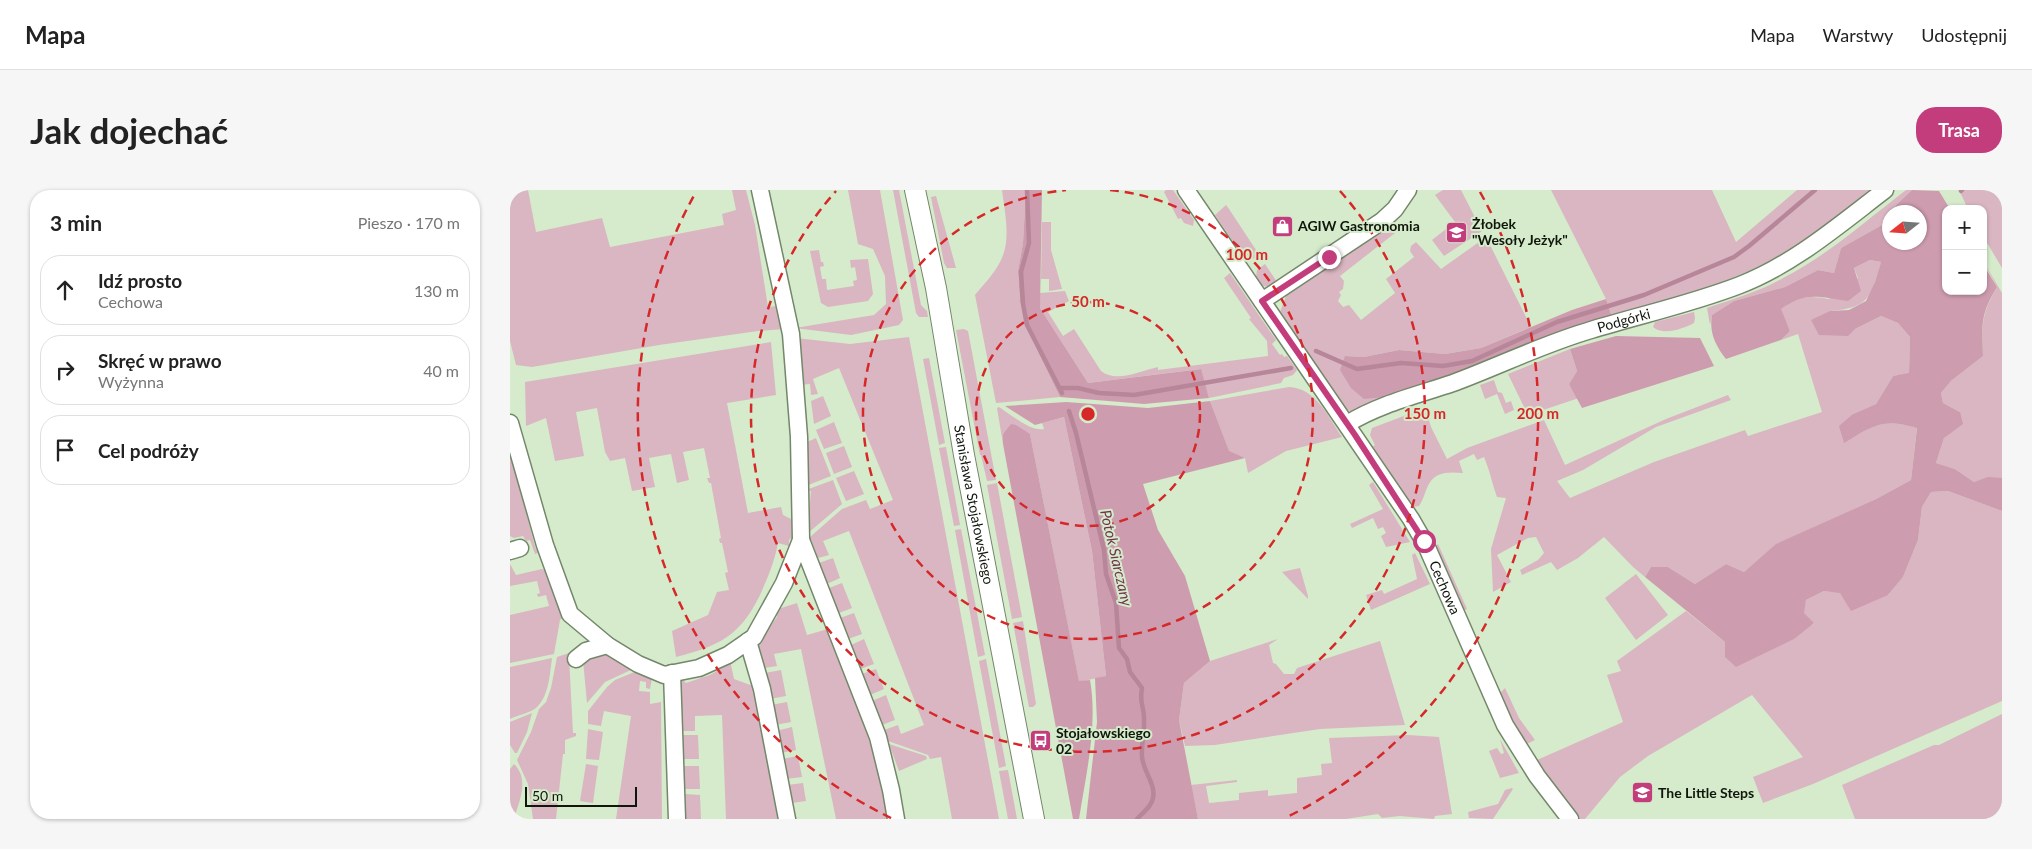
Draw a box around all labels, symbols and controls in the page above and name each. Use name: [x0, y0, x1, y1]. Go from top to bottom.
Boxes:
text: Mapa: [25, 20, 85, 49]
text: Mapa: [1750, 24, 1795, 46]
text: Warstwy: [1823, 24, 1893, 46]
text: Udostępnij: [1921, 24, 2007, 46]
button: Trasa: [1916, 107, 2002, 153]
text: Jak dojechać: [30, 109, 228, 151]
north arrow: [1882, 205, 1927, 250]
map controls: [1942, 205, 1987, 295]
button: +: [1942, 205, 1987, 250]
text: 3 min: [50, 210, 102, 235]
text: Pieszo · 170 m: [358, 213, 460, 232]
shop icon: AGIW Gastronomia: [1270, 214, 1294, 238]
place label: Żłobek "Wesoły Jeżyk": [1472, 215, 1568, 248]
place label: AGIW Gastronomia: [1297, 217, 1420, 234]
school or university icon: Żłobek "Wesoły Jeżyk": [1444, 220, 1468, 244]
text: 100 m: [1226, 245, 1268, 263]
route end: [1318, 246, 1341, 269]
button: −: [1942, 250, 1987, 295]
text: Idź prosto: [98, 269, 182, 292]
icon: ahead: [51, 276, 79, 304]
text: 130 m: [414, 281, 459, 300]
text: Cechowa: [98, 292, 163, 311]
text: 50 m: [1071, 292, 1105, 310]
street label: Podgórki: [1595, 305, 1652, 336]
text: Skręć w prawo: [98, 349, 222, 372]
icon: right: [51, 356, 79, 384]
text: 40 m: [423, 361, 459, 380]
text: Wyżynna: [98, 372, 164, 391]
text: 150 m: [1404, 404, 1446, 422]
text: 200 m: [1517, 404, 1559, 422]
centre of rings: [1079, 405, 1097, 423]
street label: Stanisława Stojałowskiego: [951, 423, 998, 586]
icon: arrive: [51, 436, 79, 464]
text: Cel podróży: [98, 439, 199, 462]
water label: Potok Siarczany: [1097, 508, 1137, 609]
route start: [1413, 530, 1436, 553]
street label: Cechowa: [1426, 558, 1464, 617]
place label: Stojałowskiego 02: [1056, 724, 1151, 757]
bus stop icon: Stojałowskiego 02: [1028, 729, 1052, 753]
school or university icon: The Little Steps: [1630, 781, 1654, 805]
scale bar: [525, 784, 638, 807]
place label: The Little Steps: [1658, 784, 1754, 801]
text: 50 m: [532, 787, 563, 804]

